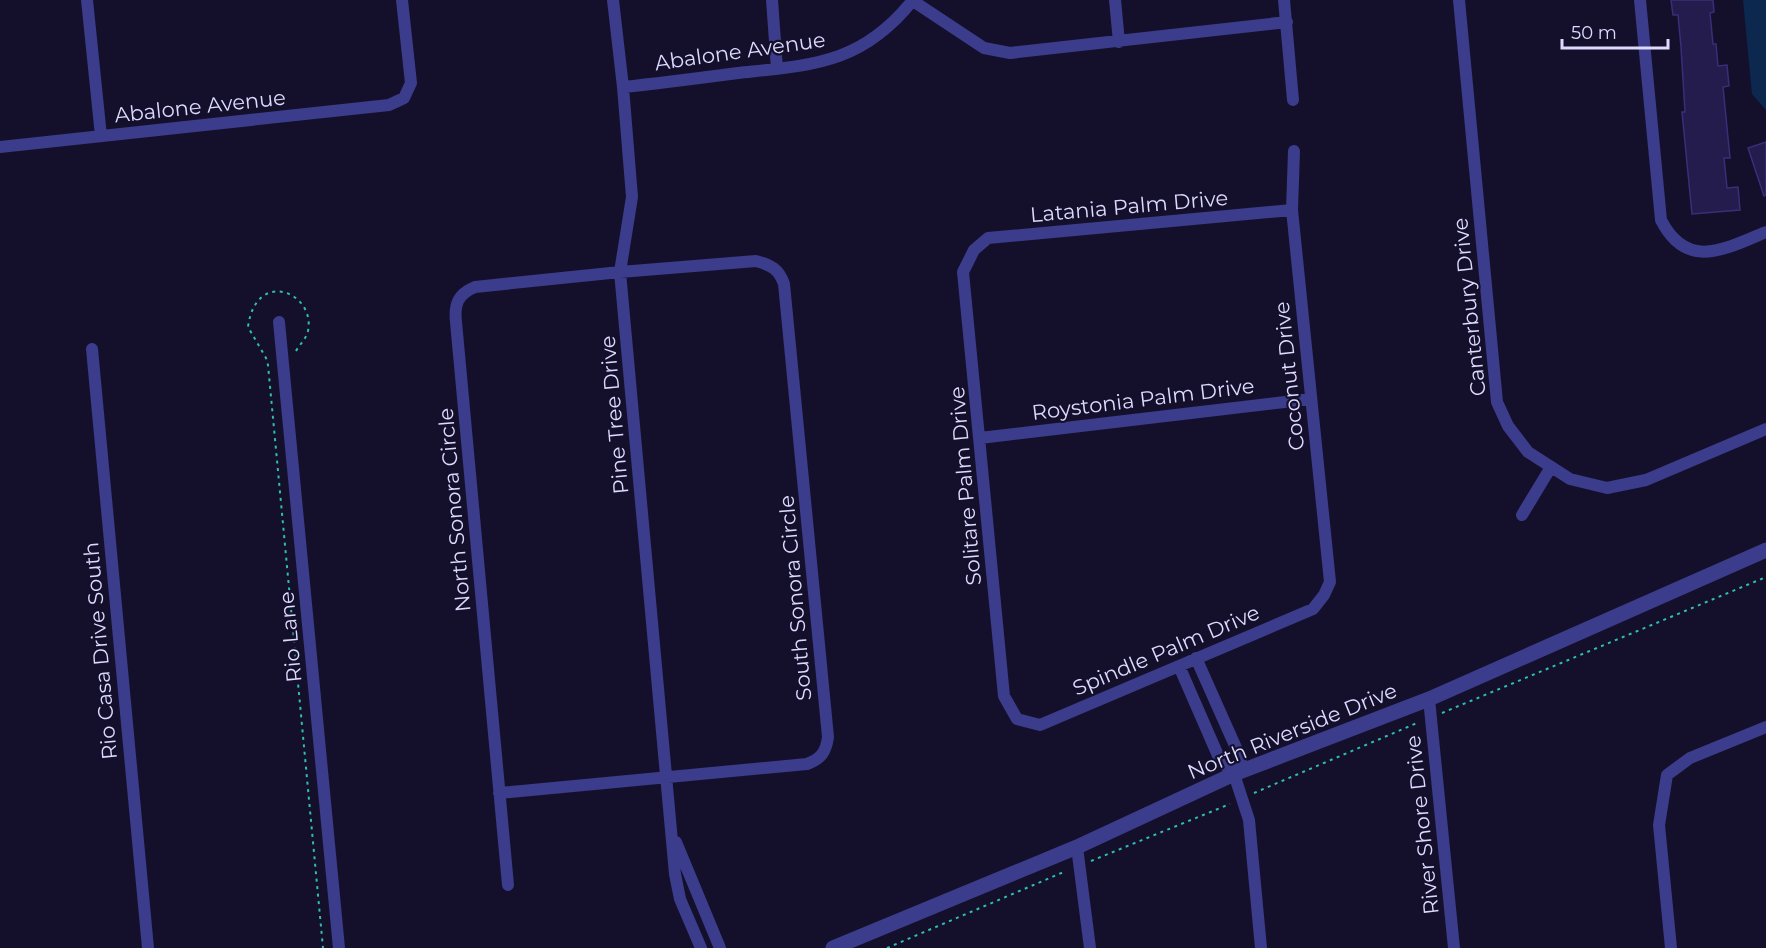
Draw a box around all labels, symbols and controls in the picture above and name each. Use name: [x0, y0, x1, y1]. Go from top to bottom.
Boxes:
scale bar: [1562, 12, 1668, 50]
text: 50 m: [1571, 22, 1617, 44]
street label: Abalone Avenue: [653, 27, 827, 75]
street label: Abalone Avenue: [113, 85, 287, 127]
street label: Latania Palm Drive: [1029, 185, 1229, 227]
street label: Canterbury Drive: [1447, 217, 1491, 397]
street label: Coconut Drive: [1269, 300, 1309, 452]
street label: Pine Tree Drive: [595, 335, 633, 495]
street label: Roystonia Palm Drive: [1030, 373, 1256, 425]
street label: Solitare Palm Drive: [944, 385, 986, 587]
street label: North Sonora Circle: [433, 407, 475, 613]
street label: South Sonora Circle: [774, 494, 816, 702]
street label: Rio Casa Drive South: [78, 541, 122, 761]
street label: Rio Lane: [274, 591, 306, 683]
street label: Spindle Palm Drive: [1069, 599, 1263, 701]
street label: North Riverside Drive: [1184, 678, 1400, 784]
street label: River Shore Drive: [1400, 734, 1444, 916]

